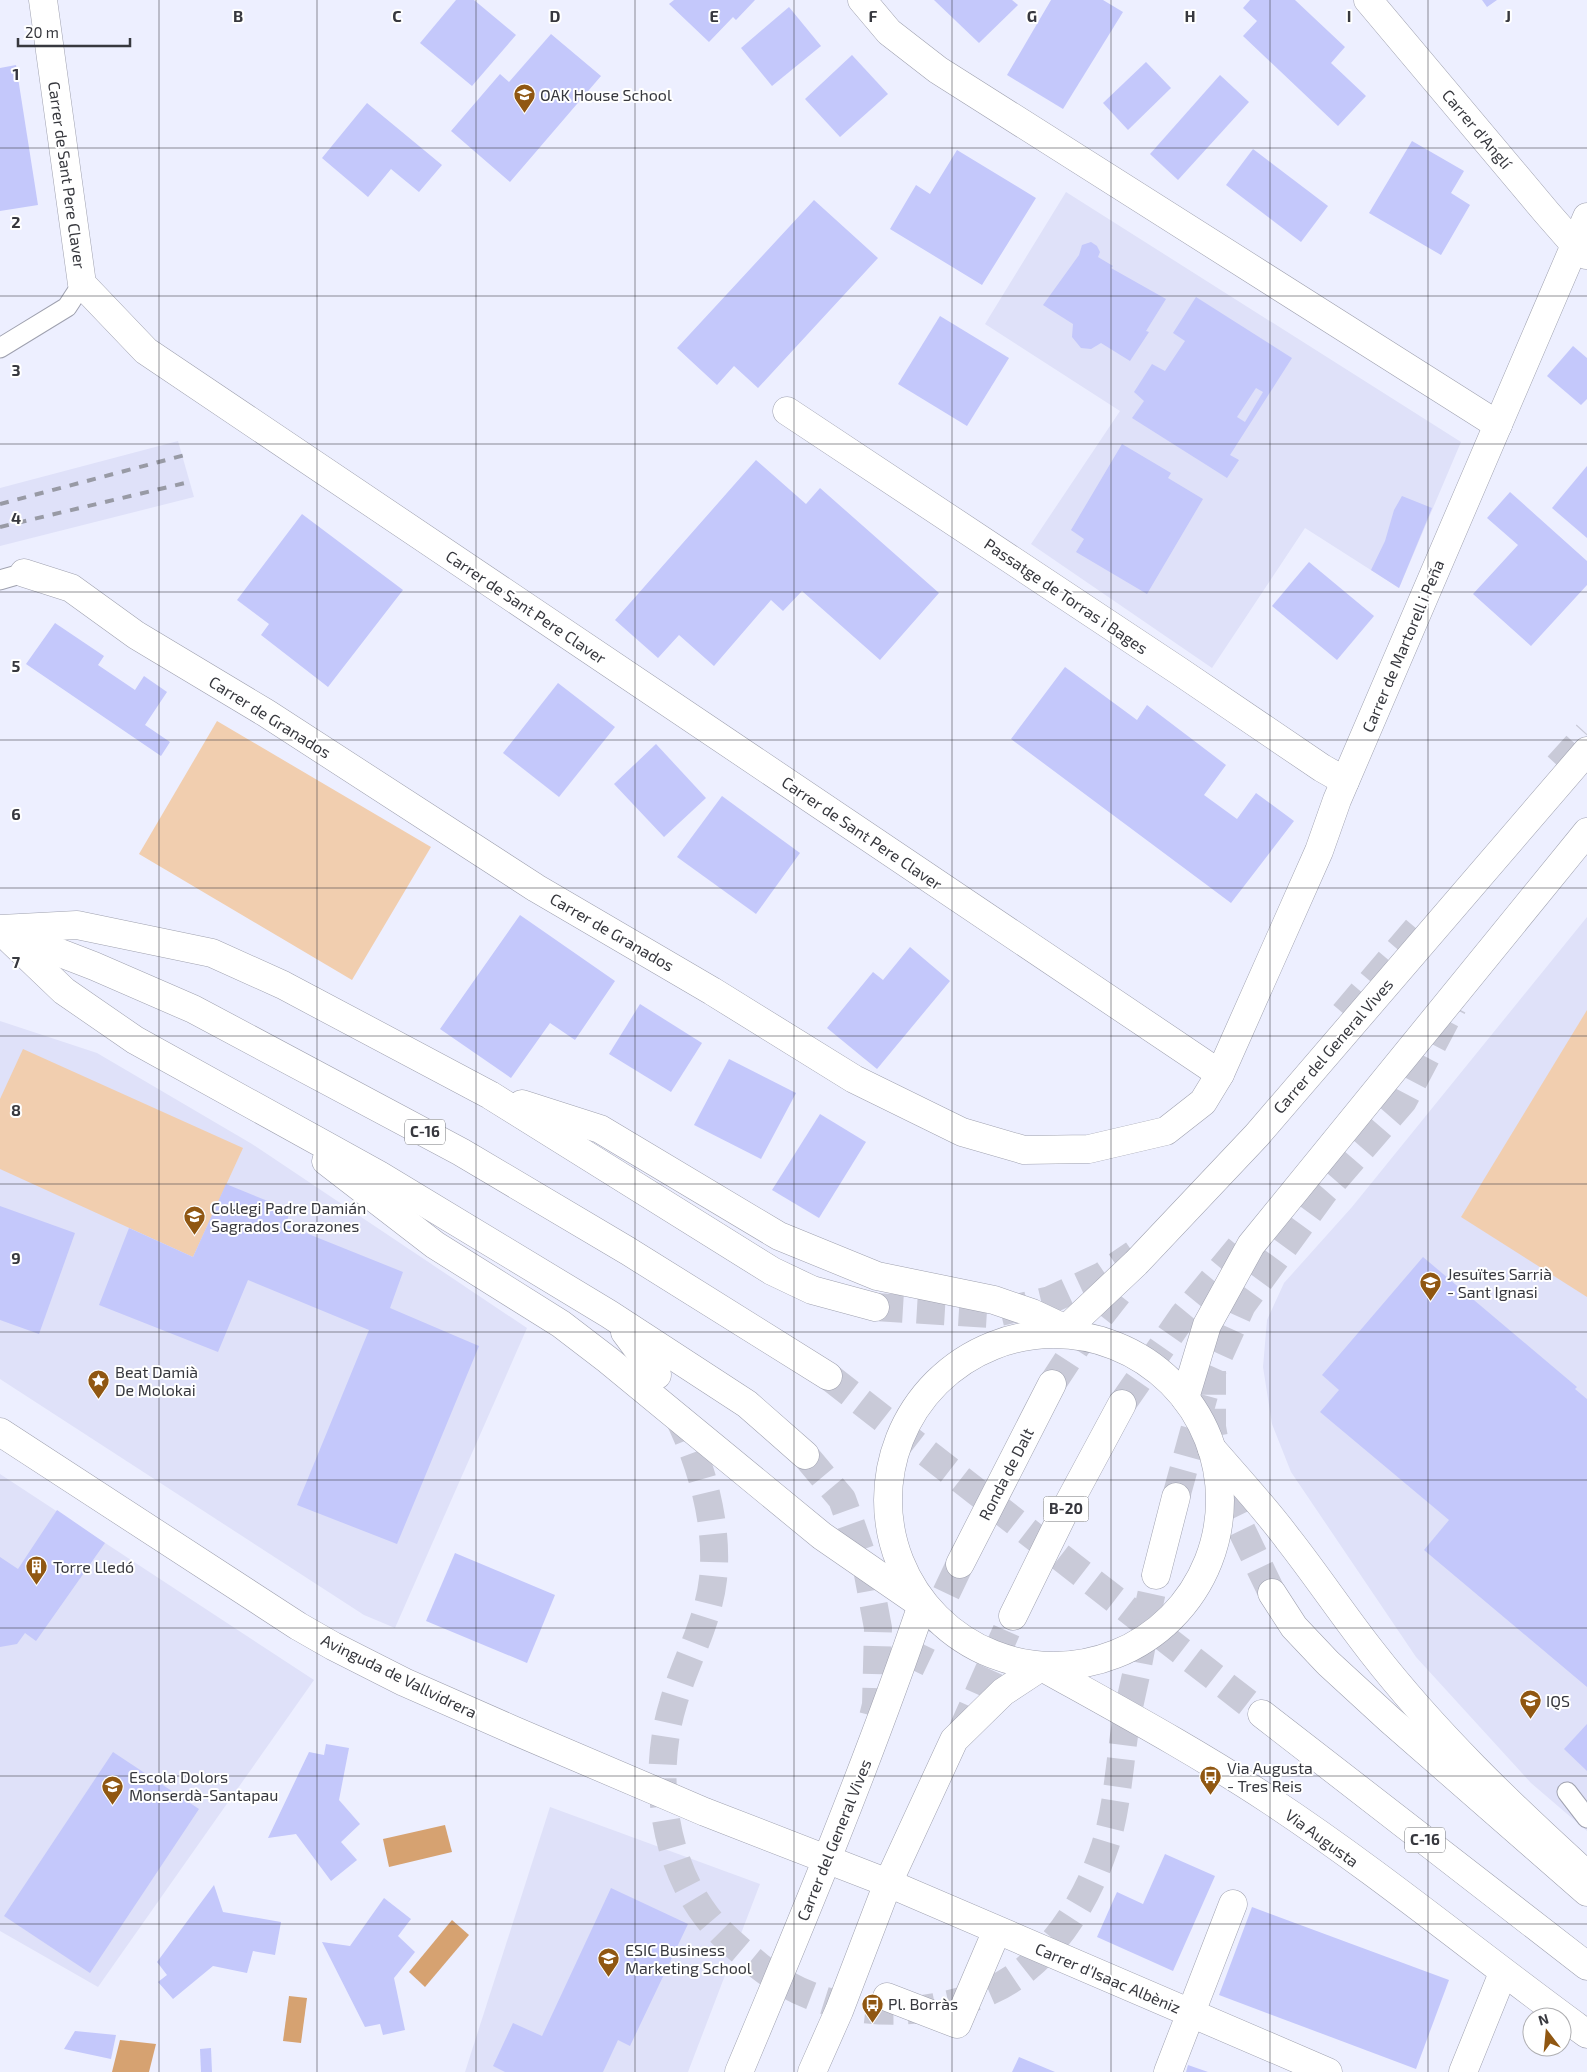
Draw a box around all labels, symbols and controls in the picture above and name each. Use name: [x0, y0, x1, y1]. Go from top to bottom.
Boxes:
text: B: [233, 6, 243, 25]
text: C: [392, 6, 402, 25]
text: D: [550, 6, 561, 25]
text: E: [709, 6, 719, 25]
text: F: [869, 6, 878, 25]
text: G: [1027, 6, 1037, 25]
text: H: [1184, 6, 1196, 25]
text: I: [1347, 6, 1351, 25]
text: J: [1505, 6, 1511, 25]
scale bar: [18, 15, 130, 47]
text: 20 m: [25, 23, 59, 41]
text: 1: [13, 64, 19, 83]
street label: Carrer de Sant Pere Claver: [45, 80, 90, 270]
school or university icon: OAK House School: [512, 83, 536, 114]
place label: OAK House School: [540, 85, 672, 104]
street label: Carrer d'Anglí: [1439, 85, 1517, 173]
text: 2: [11, 212, 21, 231]
text: 3: [11, 360, 21, 379]
text: 4: [11, 508, 21, 527]
street label: Passatge de Torras i Bages: [981, 534, 1152, 657]
street label: Carrer de Sant Pere Claver: [443, 546, 610, 668]
street label: Carrer de Martorell i Peña: [1358, 557, 1448, 735]
text: 5: [12, 656, 21, 675]
street label: Carrer de Granados: [206, 671, 335, 762]
street label: Carrer de Sant Pere Claver: [779, 772, 946, 894]
text: 6: [11, 804, 21, 823]
street label: Carrer de Granados: [547, 888, 678, 975]
text: 7: [12, 952, 21, 971]
street label: Carrer del General Vives: [1269, 974, 1396, 1117]
text: 8: [11, 1100, 21, 1119]
road number: C-16: [405, 1120, 445, 1144]
place label: Col·legi Padre Damián Sagrados Corazones: [211, 1198, 366, 1235]
school or university icon: Col·legi Padre Damián Sagrados Corazones: [183, 1205, 207, 1236]
text: 9: [11, 1248, 21, 1267]
place label: Jesuïtes Sarrià - Sant Ignasi: [1447, 1264, 1552, 1301]
school or university icon: Jesuïtes Sarrià - Sant Ignasi: [1419, 1271, 1443, 1302]
place label: Beat Damià De Molokai: [115, 1362, 198, 1399]
place icon: Beat Damià De Molokai: [87, 1369, 111, 1400]
street label: Ronda de Dalt: [974, 1424, 1037, 1523]
road number: B-20: [1044, 1496, 1088, 1522]
building icon: Torre Lledó: [25, 1555, 49, 1586]
place label: Torre Lledó: [53, 1557, 134, 1576]
street label: Avinguda de Vallvidrera: [318, 1630, 480, 1722]
school or university icon: IQS: [1518, 1689, 1542, 1720]
place label: IQS: [1546, 1691, 1570, 1711]
street label: Carrer del General Vives: [792, 1756, 875, 1923]
place label: Via Augusta - Tres Reis: [1227, 1758, 1313, 1795]
bus stop icon: Via Augusta - Tres Reis: [1199, 1765, 1223, 1796]
place label: Escola Dolors Monserdà-Santapau: [129, 1767, 278, 1804]
school or university icon: Escola Dolors Monserdà-Santapau: [101, 1774, 125, 1805]
street label: Via Augusta: [1282, 1805, 1363, 1871]
road number: C-16: [1405, 1828, 1445, 1852]
street label: Carrer d'Isaac Albèniz: [1033, 1938, 1184, 2017]
place label: ESIC Business Marketing School: [625, 1940, 752, 1977]
school or university icon: ESIC Business Marketing School: [597, 1947, 621, 1978]
bus stop icon: Pl. Borràs: [860, 1992, 884, 2023]
place label: Pl. Borràs: [888, 1994, 958, 2013]
north arrow: [1522, 2007, 1572, 2057]
text: N: [1536, 2009, 1550, 2029]

